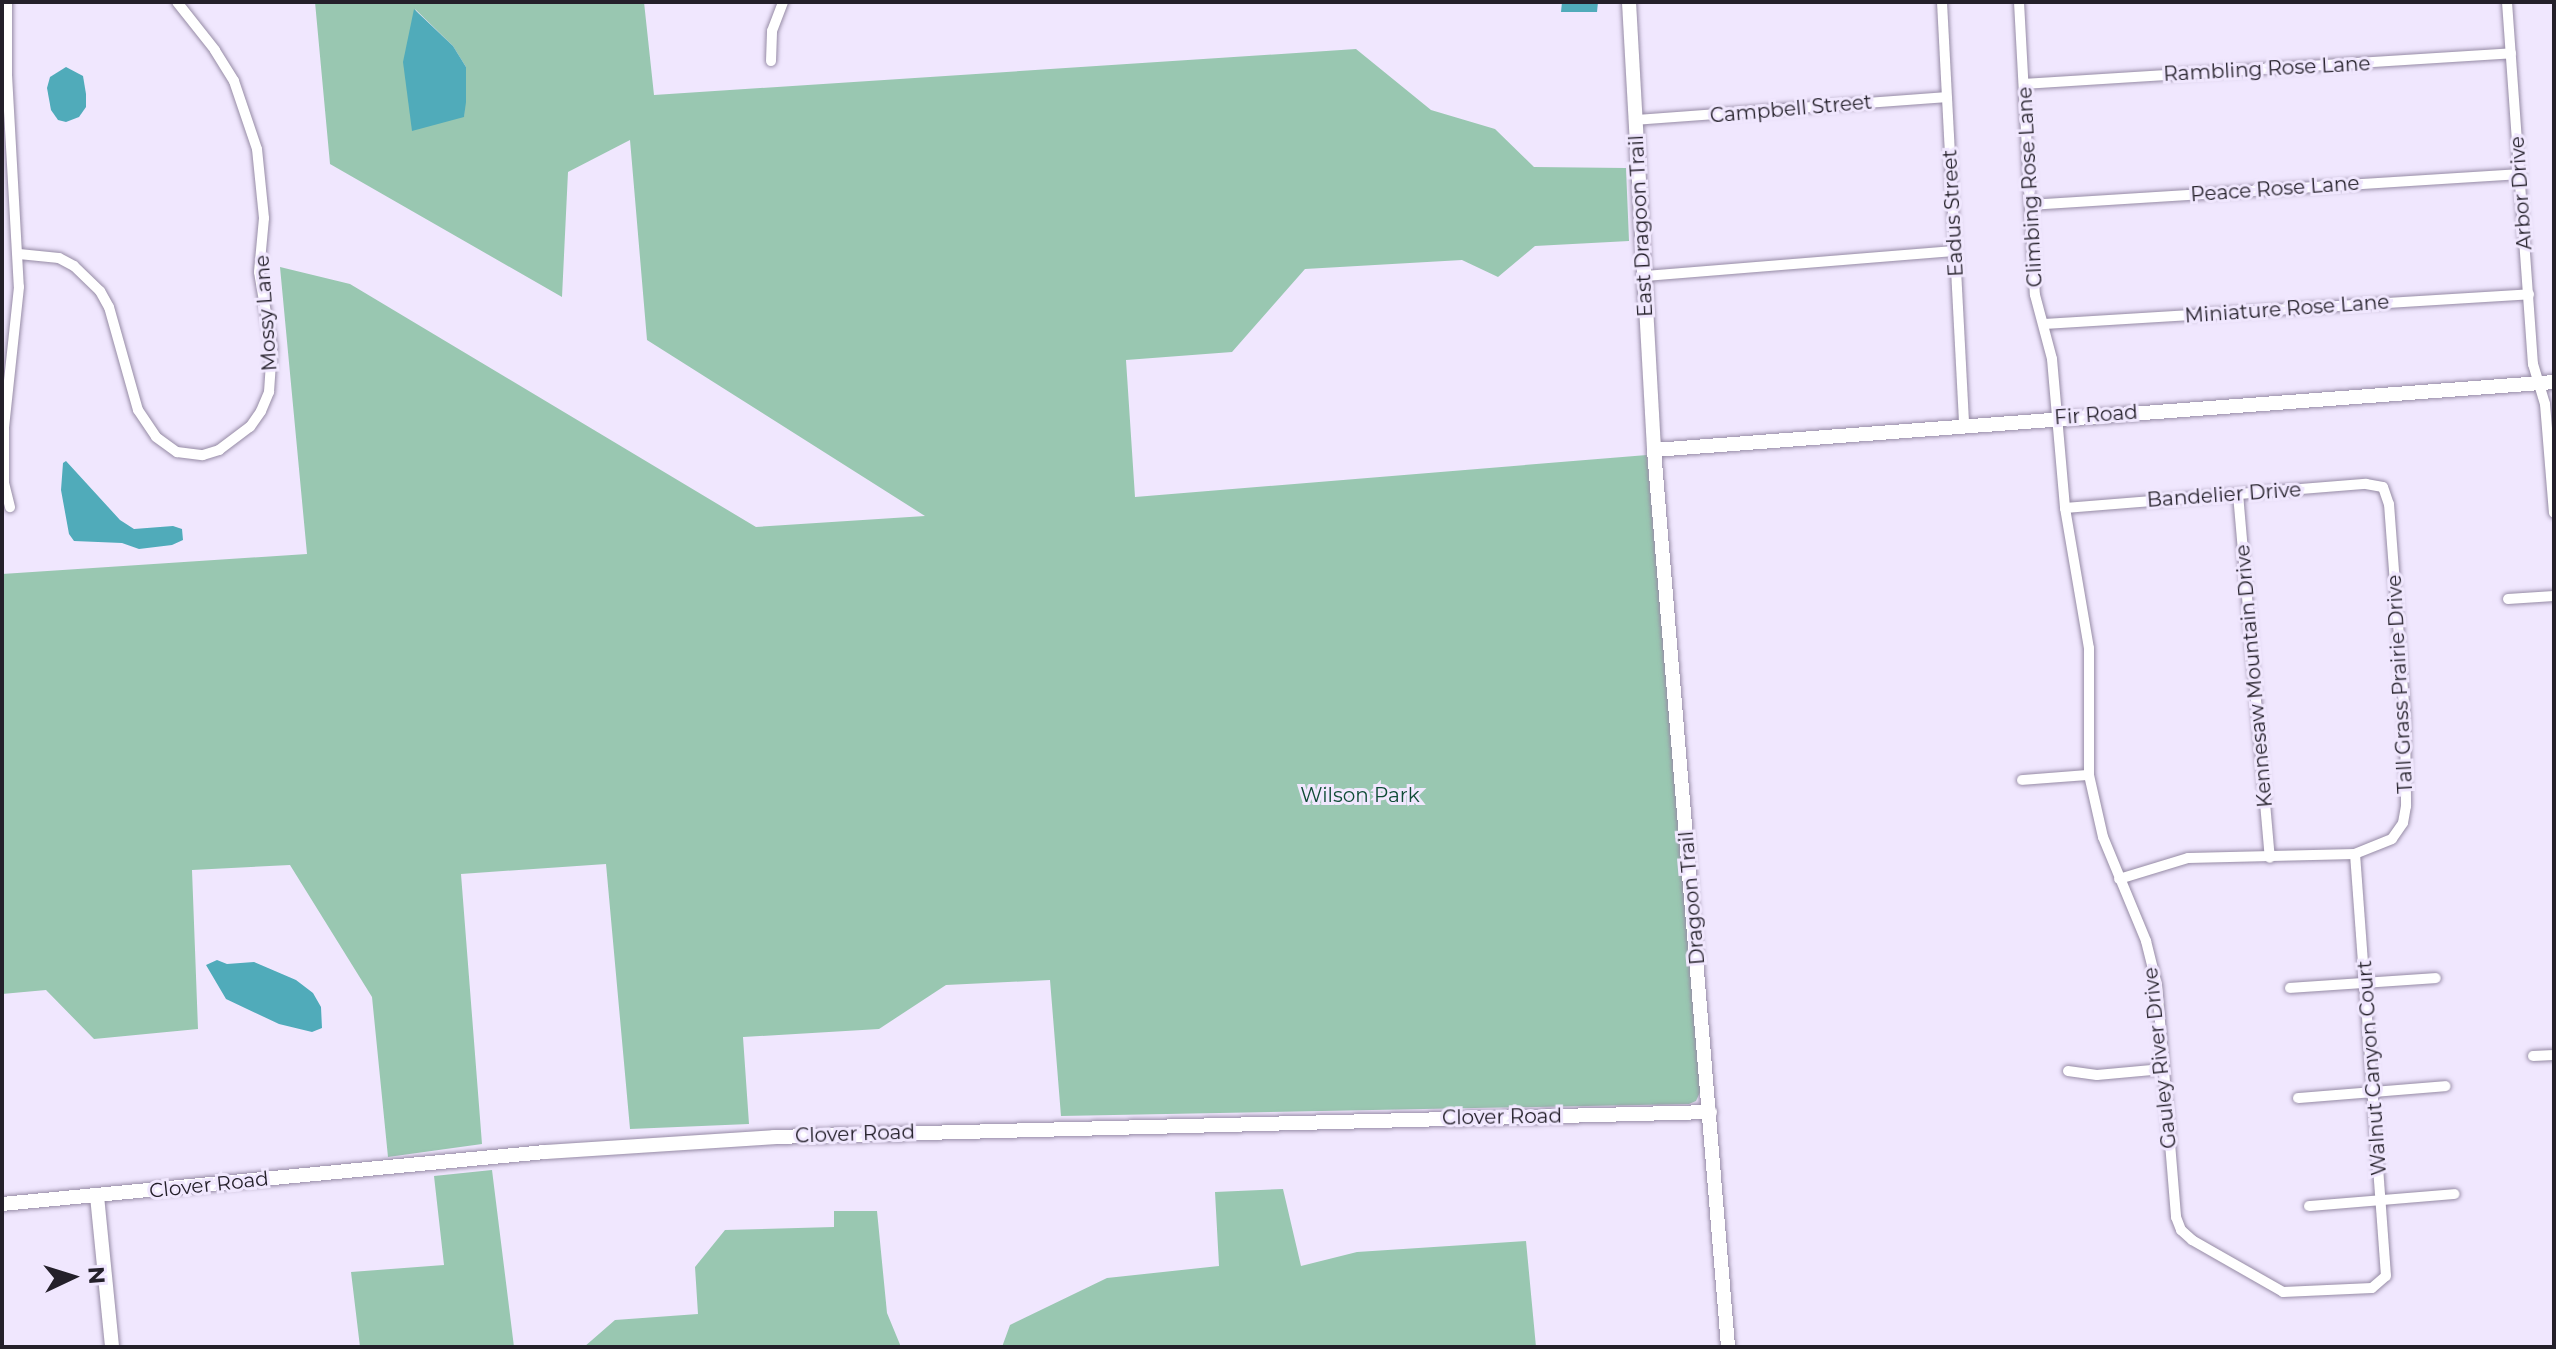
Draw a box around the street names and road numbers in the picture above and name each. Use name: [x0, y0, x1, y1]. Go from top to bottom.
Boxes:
street label: Rambling Rose Lane: [2163, 52, 2371, 86]
street label: Climbing Rose Lane: [2013, 86, 2047, 288]
street label: Campbell Street: [1709, 90, 1873, 128]
street label: East Dragoon Trail: [1624, 134, 1658, 318]
street label: Arbor Drive: [2505, 135, 2537, 251]
street label: Eadus Street: [1938, 149, 1968, 277]
street label: Peace Rose Lane: [2190, 171, 2360, 207]
street label: Mossy Lane: [250, 254, 282, 372]
street label: Miniature Rose Lane: [2184, 290, 2390, 328]
street label: Fir Road: [2053, 400, 2139, 430]
street label: Bandelier Drive: [2146, 478, 2302, 512]
street label: Kennesaw Mountain Drive: [2231, 544, 2277, 808]
street label: Tall Grass Prairie Drive: [2382, 574, 2418, 794]
street label: Dragoon Trail: [1674, 830, 1710, 966]
street label: Walnut Canyon Court: [2353, 960, 2391, 1176]
street label: Gauley River Drive: [2139, 966, 2181, 1150]
street label: Clover Road: [1442, 1104, 1562, 1130]
street label: Clover Road: [795, 1120, 915, 1148]
street label: Clover Road: [148, 1167, 270, 1203]

